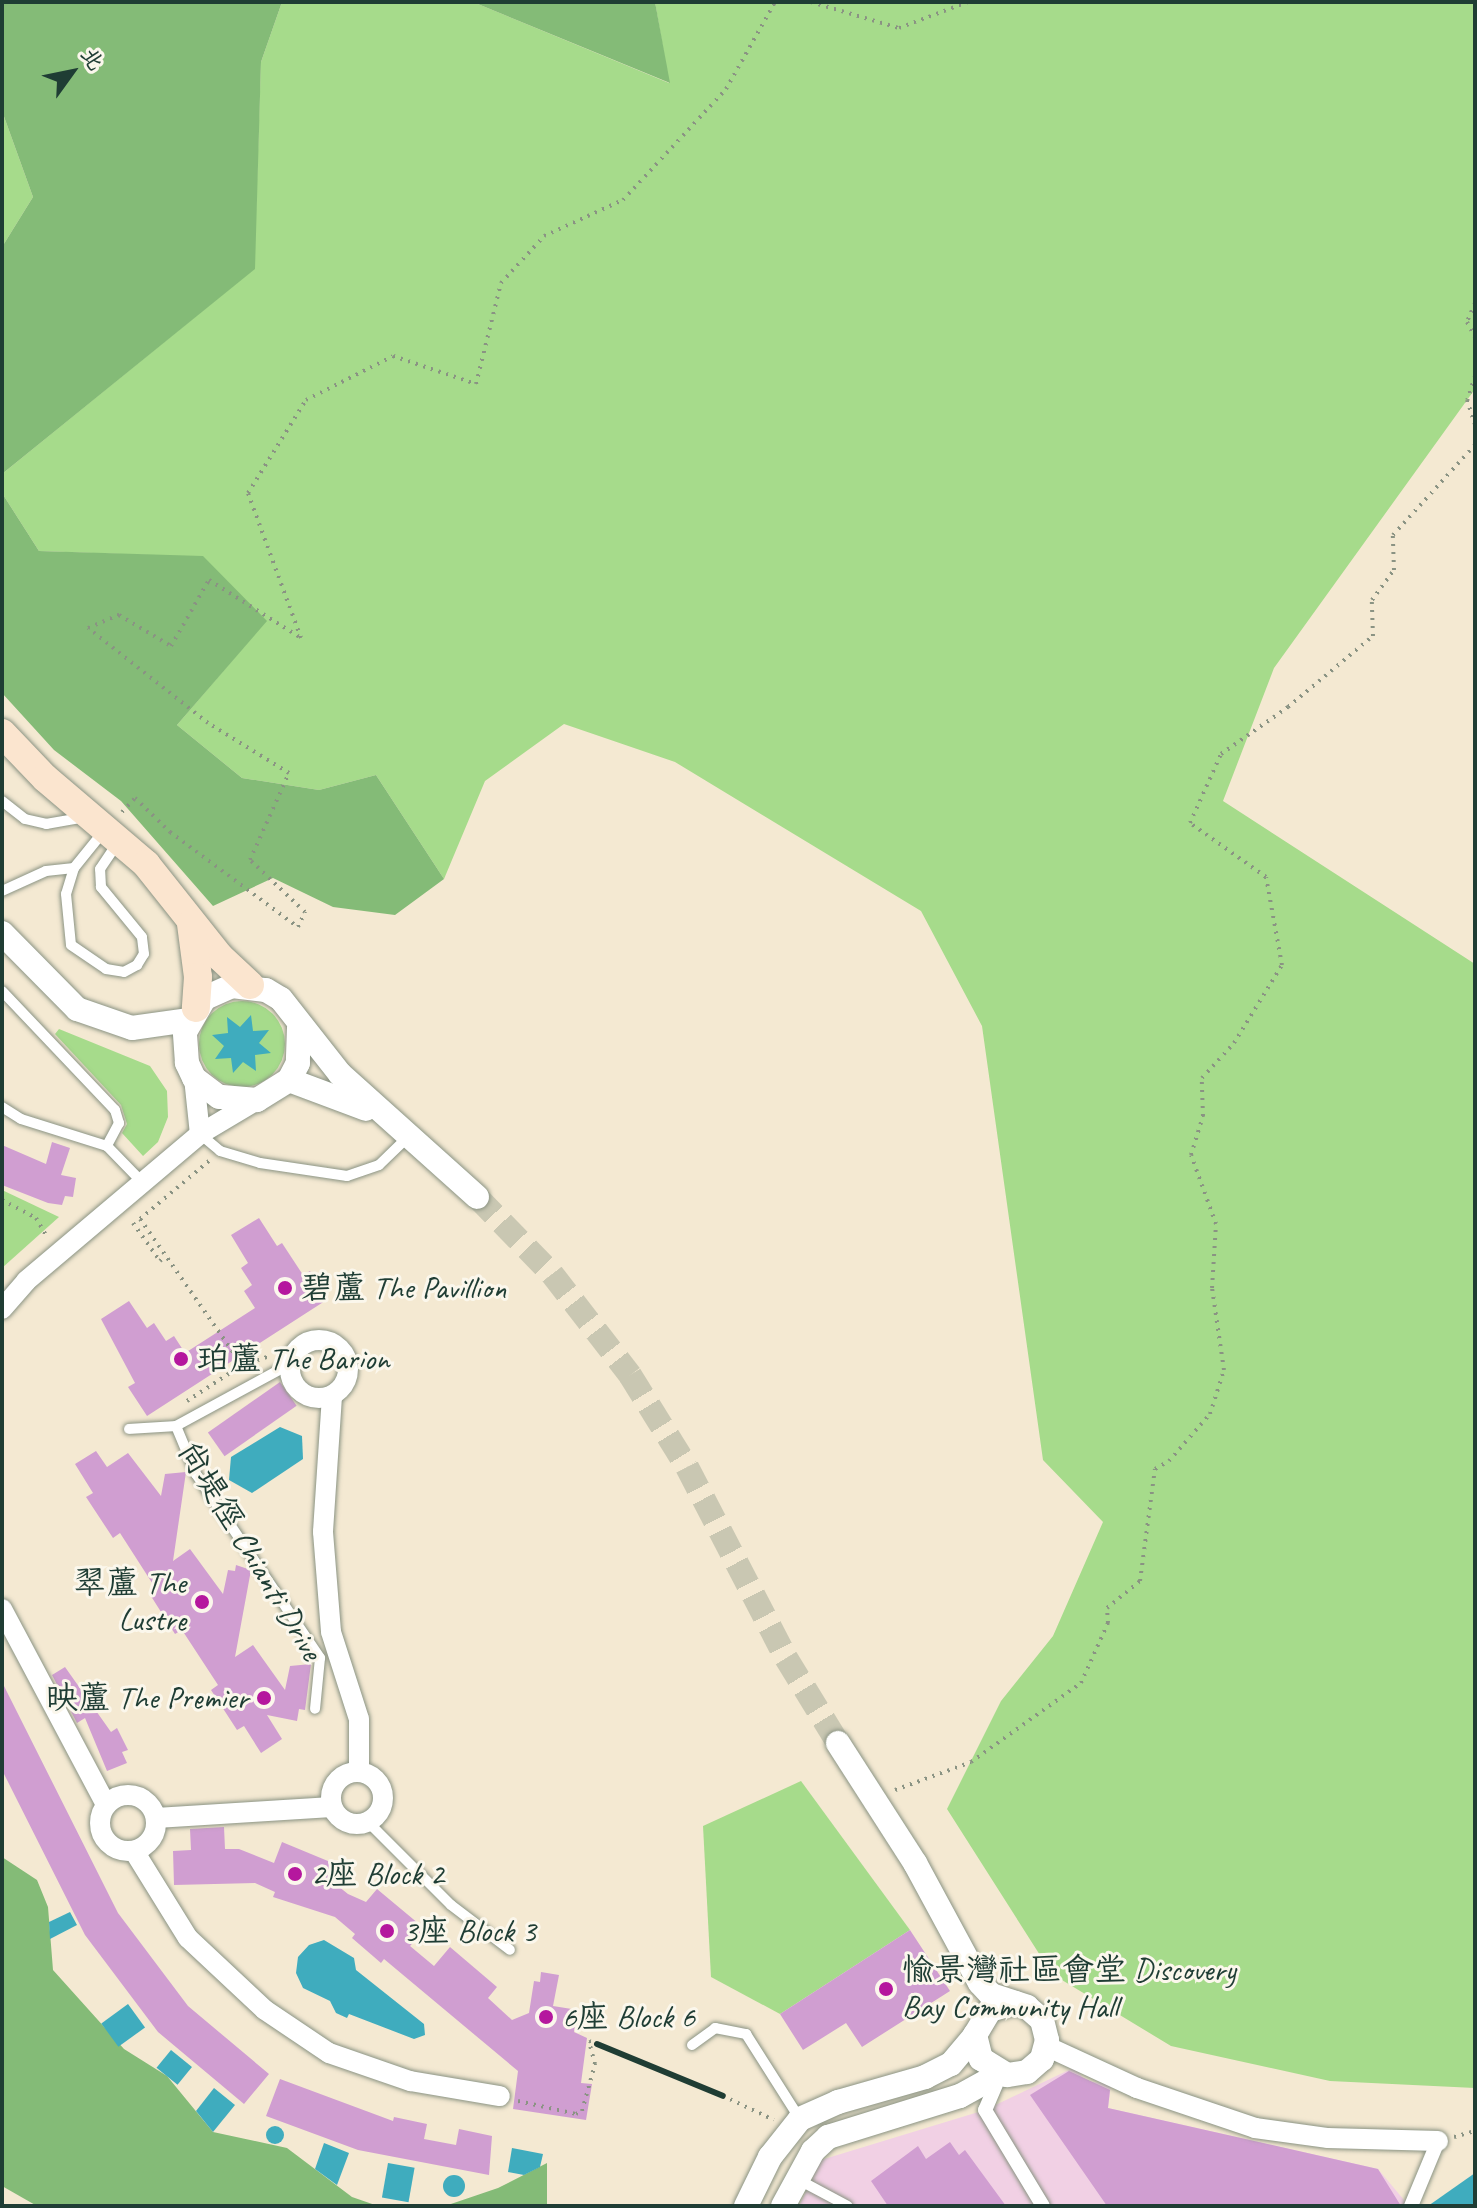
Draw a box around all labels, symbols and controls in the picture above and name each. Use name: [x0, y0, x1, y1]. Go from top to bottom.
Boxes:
north arrow: [32, 32, 112, 112]
text: 北: [74, 42, 110, 76]
place label: 碧蘆 The Pavillion: [301, 1269, 507, 1307]
marker: 碧蘆 The Pavillion: [276, 1279, 294, 1297]
place label: 珀蘆 The Barion: [197, 1340, 391, 1378]
marker: 珀蘆 The Barion: [172, 1350, 190, 1368]
street label: 尚堤徑 Chianti Drive: [169, 1435, 331, 1667]
place label: 翠蘆 The Lustre: [74, 1565, 186, 1640]
marker: 翠蘆 The Lustre: [193, 1593, 211, 1611]
place label: 映蘆 The Premier: [44, 1679, 248, 1717]
marker: 映蘆 The Premier: [255, 1689, 273, 1707]
place label: 2座 Block 2: [311, 1855, 444, 1893]
marker: 2座 Block 2: [286, 1865, 304, 1883]
place label: 3座 Block 3: [403, 1912, 536, 1950]
marker: 3座 Block 3: [378, 1922, 396, 1940]
place label: 愉景灣社區會堂 Discovery Bay Community Hall: [902, 1952, 1236, 2027]
marker: 愉景灣社區會堂 Discovery Bay Community Hall: [877, 1980, 895, 1998]
place label: 6座 Block 6: [562, 1998, 695, 2036]
marker: 6座 Block 6: [537, 2008, 555, 2026]

